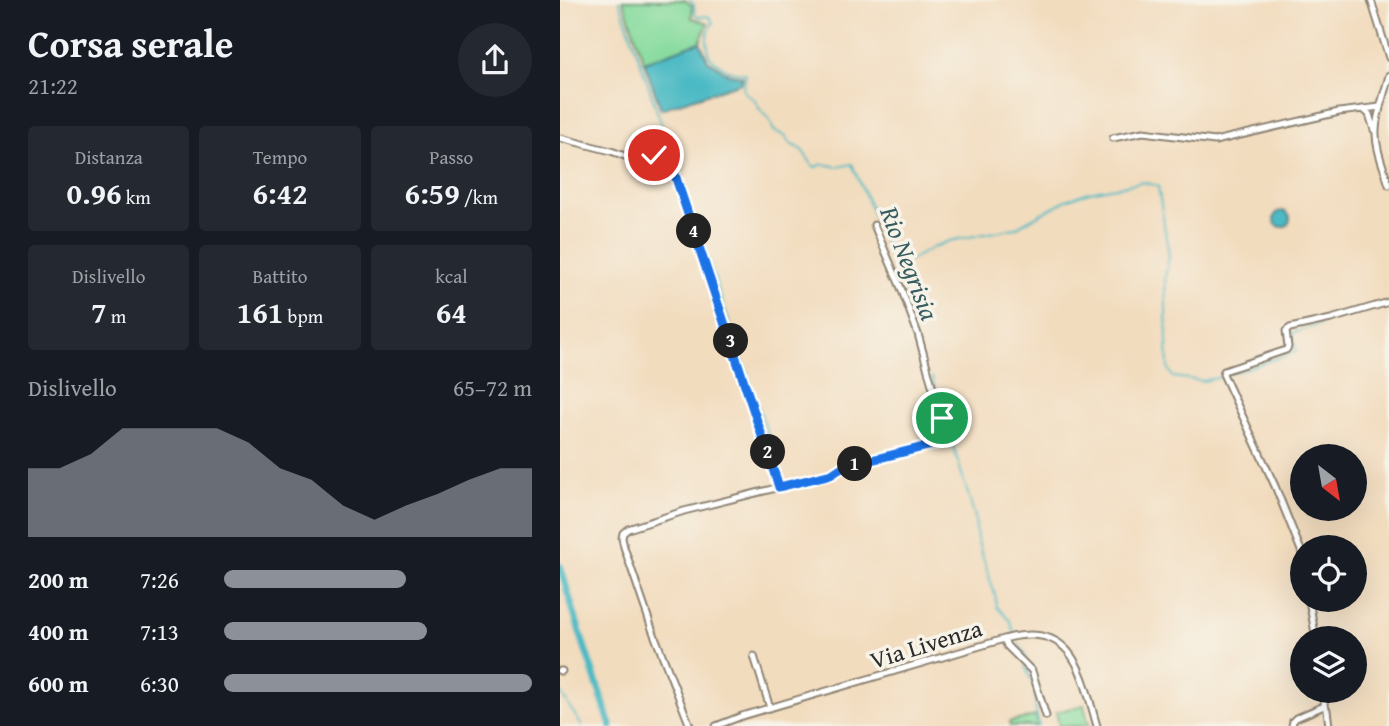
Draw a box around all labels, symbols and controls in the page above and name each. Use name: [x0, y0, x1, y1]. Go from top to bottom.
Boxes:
text: Corsa serale: [28, 15, 233, 71]
button: share: [458, 23, 532, 97]
text: 21:22: [28, 69, 78, 102]
pin: [624, 125, 684, 185]
icon: check: [635, 136, 673, 174]
text: Distanza: [75, 143, 143, 171]
text: Tempo: [253, 143, 307, 171]
text: Passo: [429, 143, 473, 171]
text: 0.96: [66, 171, 122, 215]
text: 6:42: [252, 171, 308, 215]
text: 6:59: [405, 171, 460, 215]
text: km: [122, 183, 151, 211]
text: /km: [460, 183, 498, 211]
water label: Rio Negrisia: [870, 199, 950, 326]
pin: 4: [676, 214, 712, 248]
text: 4: [689, 216, 698, 244]
text: Dislivello: [72, 262, 145, 290]
text: Battito: [253, 262, 307, 290]
text: kcal: [435, 262, 468, 290]
text: 7: [91, 290, 107, 334]
text: 161: [237, 290, 283, 334]
text: 64: [436, 290, 467, 334]
text: m: [107, 302, 126, 330]
text: bpm: [283, 302, 323, 330]
pin: 3: [714, 324, 748, 358]
text: 3: [726, 326, 735, 354]
text: Dislivello: [28, 371, 117, 404]
text: 65–72 m: [453, 371, 532, 404]
pin: [912, 388, 972, 448]
icon: arrive: [923, 399, 961, 437]
pin: 2: [750, 434, 786, 470]
text: 2: [763, 437, 772, 465]
north arrow: [1290, 444, 1367, 522]
map controls: [1290, 444, 1367, 703]
pin: 1: [838, 447, 872, 482]
text: 1: [850, 449, 859, 477]
button: locate: [1290, 535, 1367, 612]
text: 200 m: [28, 563, 89, 596]
text: 7:26: [140, 563, 179, 596]
street label: Via Livenza: [866, 610, 987, 678]
text: 400 m: [28, 615, 89, 648]
text: 7:13: [140, 615, 179, 648]
button: layers: [1290, 626, 1367, 703]
text: 600 m: [28, 667, 89, 700]
text: 6:30: [140, 667, 179, 700]

